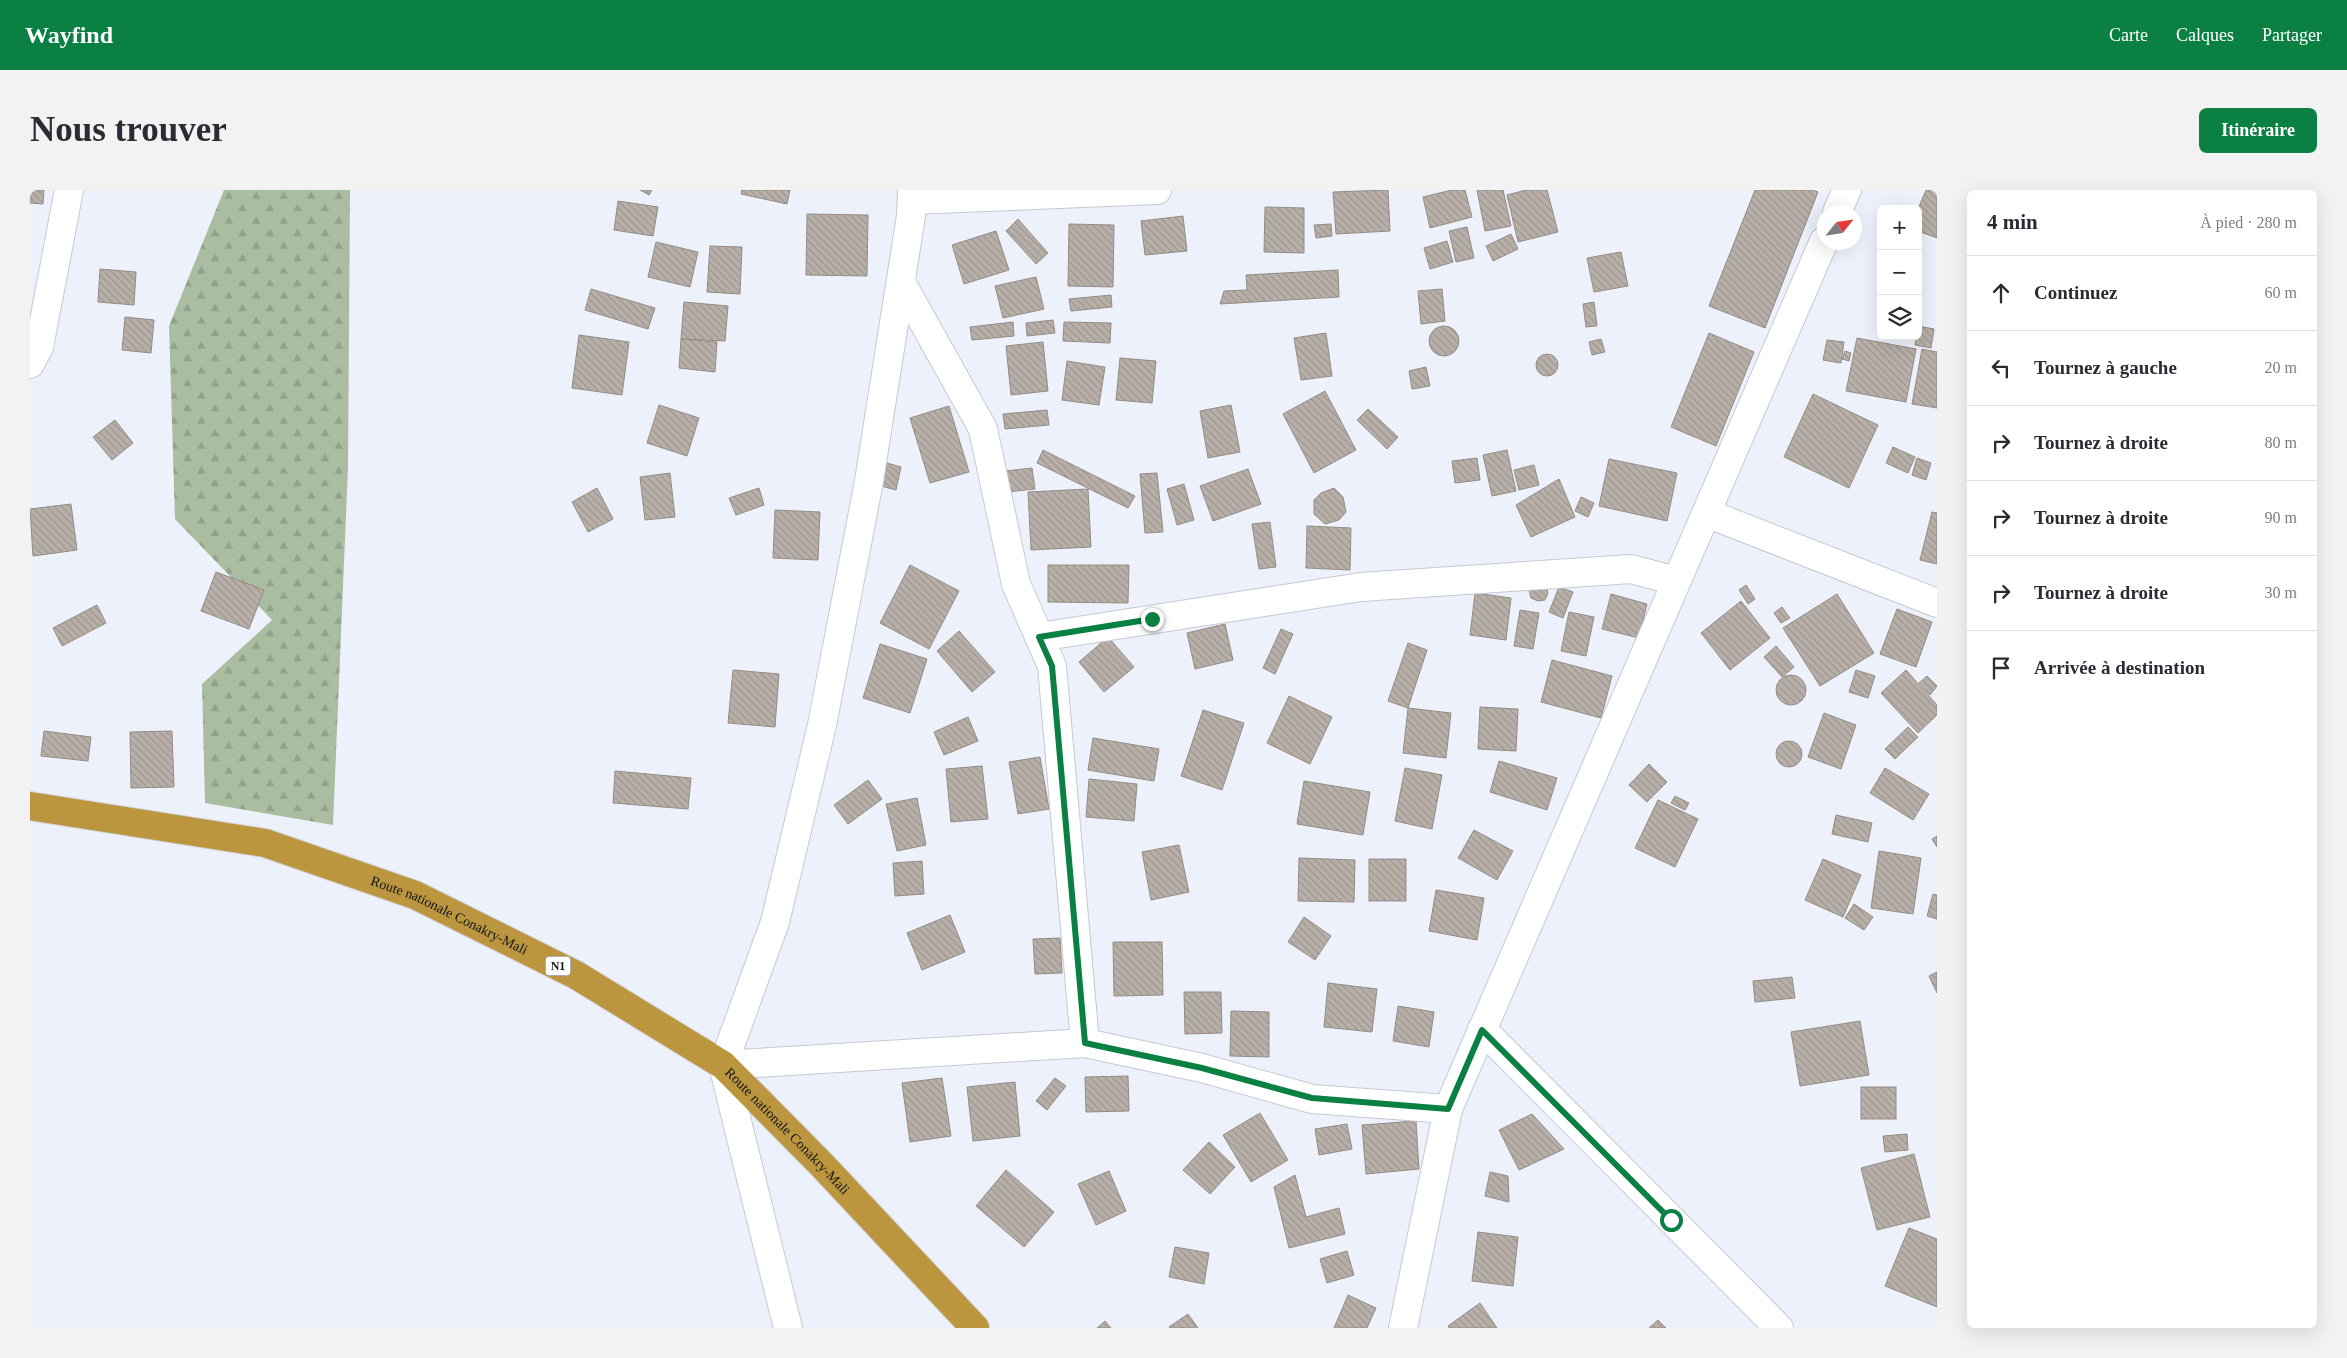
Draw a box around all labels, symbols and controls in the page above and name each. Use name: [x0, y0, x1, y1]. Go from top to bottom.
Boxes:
text: Wayfind: [25, 22, 113, 48]
text: Carte: [2109, 25, 2148, 45]
text: Calques: [2176, 25, 2234, 45]
text: Partager: [2262, 25, 2322, 45]
button: Itinéraire: [2199, 108, 2317, 153]
text: Nous trouver: [30, 110, 227, 149]
north arrow: [1817, 205, 1862, 250]
map controls: [1877, 205, 1922, 340]
button: +: [1877, 205, 1922, 250]
text: 4 min: [1987, 210, 2038, 234]
text: À pied · 280 m: [2200, 214, 2297, 231]
button: −: [1877, 250, 1922, 295]
icon: ahead: [1987, 279, 2015, 307]
text: Continuez: [2034, 282, 2117, 303]
text: 60 m: [2265, 284, 2297, 301]
button: layers: [1877, 295, 1922, 340]
icon: left: [1987, 354, 2015, 382]
text: Tournez à gauche: [2034, 357, 2177, 378]
text: 20 m: [2265, 359, 2297, 376]
icon: right: [1987, 429, 2015, 457]
text: Tournez à droite: [2034, 432, 2168, 453]
text: 80 m: [2265, 434, 2297, 451]
icon: right: [1987, 504, 2015, 532]
text: Tournez à droite: [2034, 507, 2168, 528]
text: 90 m: [2265, 509, 2297, 526]
icon: right: [1987, 579, 2015, 607]
text: Tournez à droite: [2034, 582, 2168, 603]
text: 30 m: [2265, 584, 2297, 601]
route end: [1141, 608, 1164, 631]
icon: arrive: [1987, 654, 2015, 682]
text: Arrivée à destination: [2034, 657, 2205, 678]
street label: Route nationale Conakry-Mali: [369, 873, 530, 958]
road number: N1: [546, 956, 570, 976]
street label: Route nationale Conakry-Mali: [722, 1065, 853, 1198]
route start: [1660, 1209, 1683, 1232]

